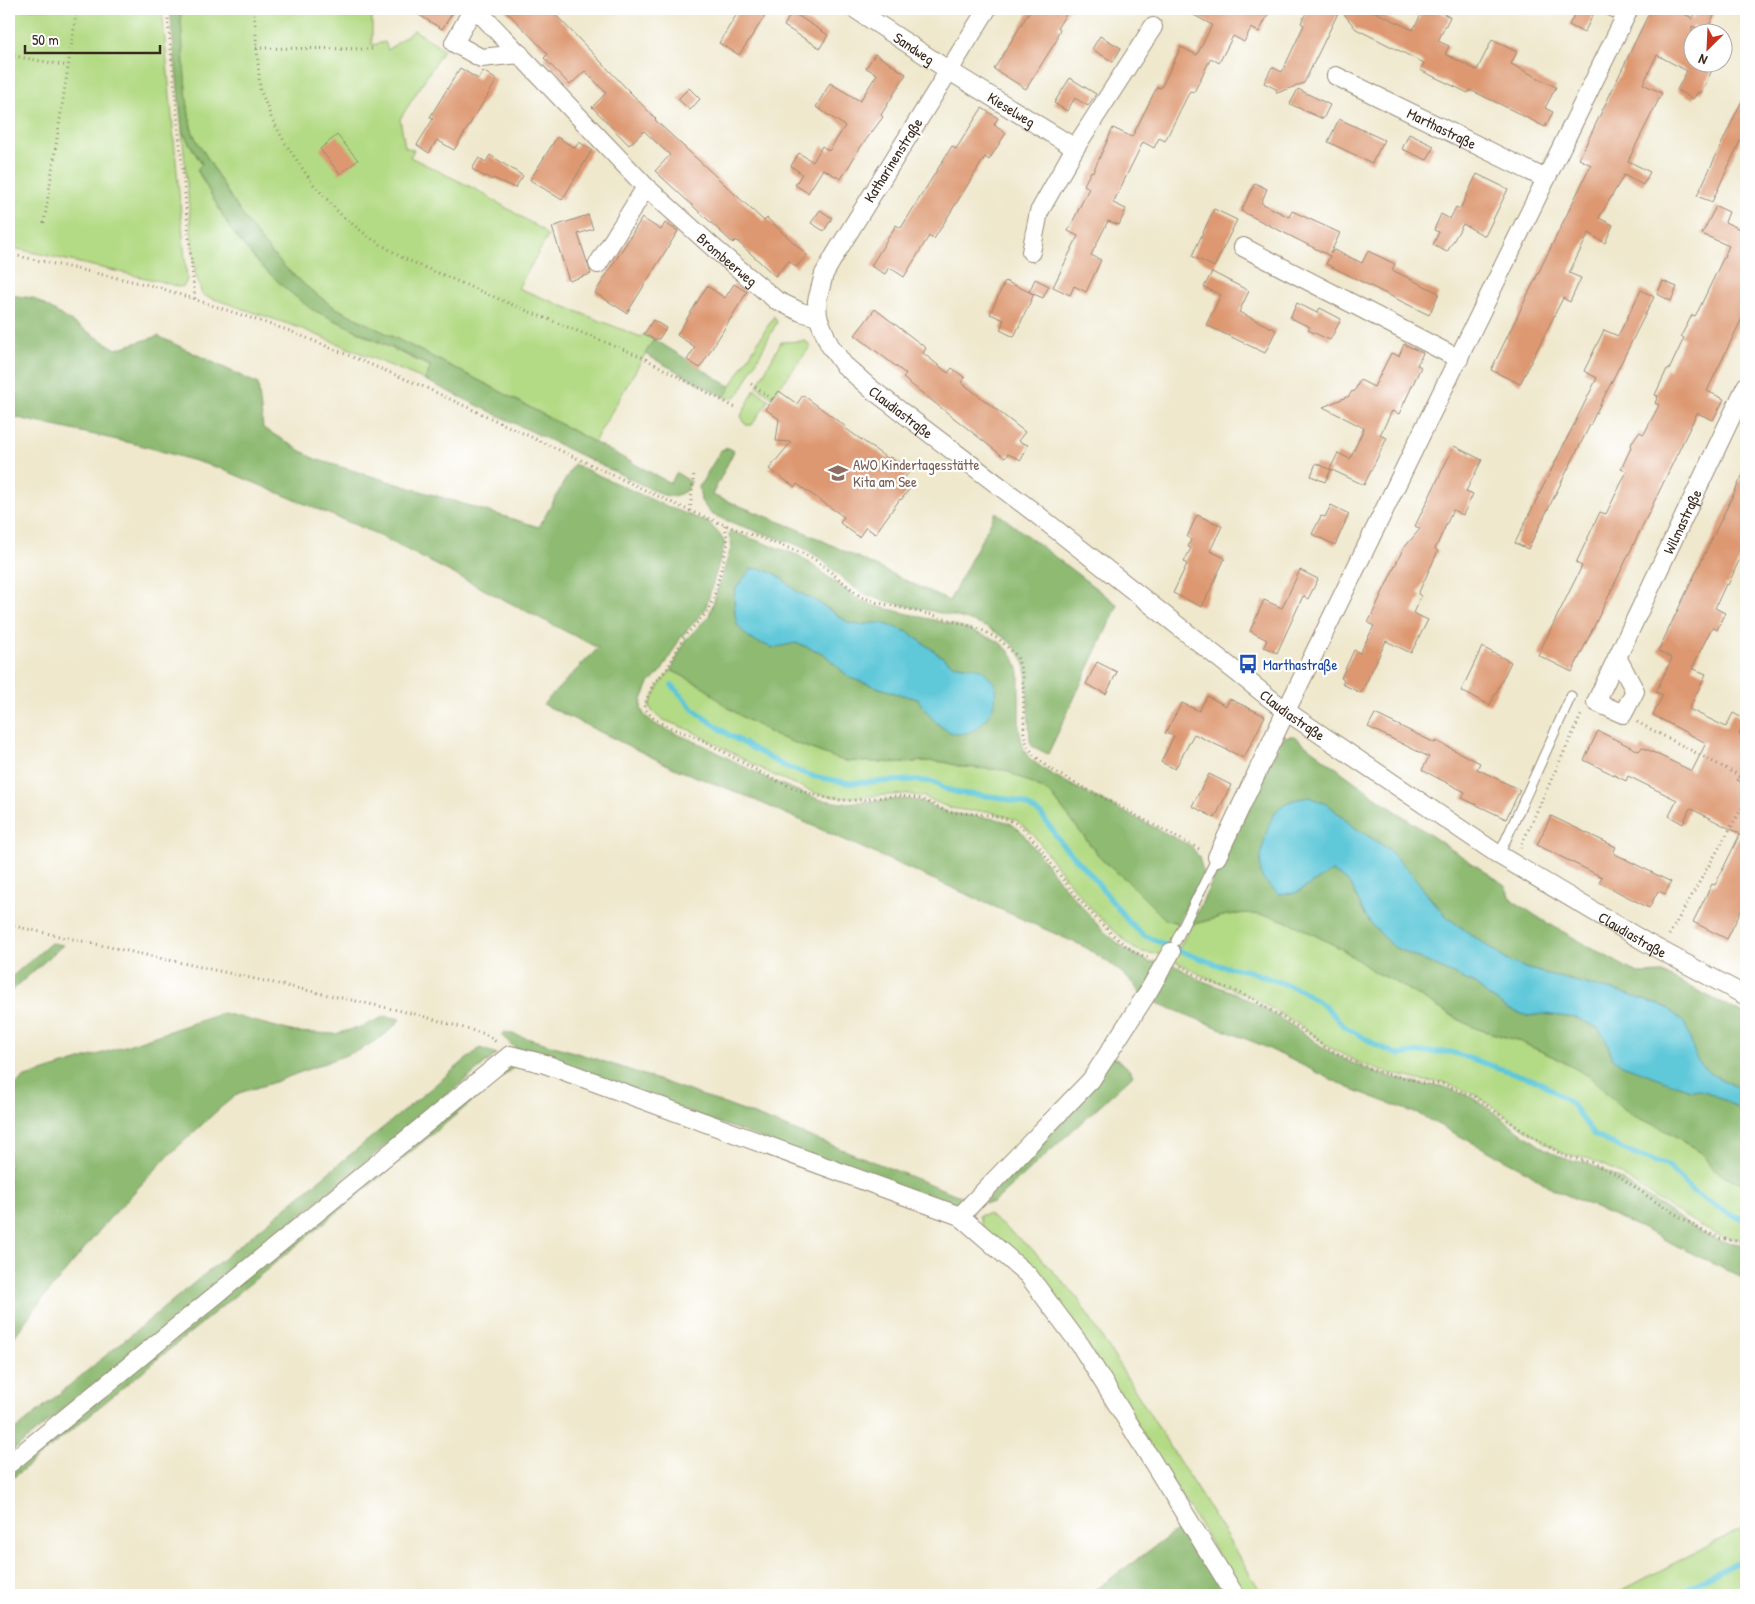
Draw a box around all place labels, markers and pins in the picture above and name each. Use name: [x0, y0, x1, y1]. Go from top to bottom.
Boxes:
place label: AWO Kindertagesstätte Kita am See: [853, 454, 980, 492]
school or university icon: AWO Kindertagesstätte Kita am See: [827, 462, 849, 484]
bus stop icon: Marthastraße: [1237, 653, 1259, 675]
place label: Marthastraße: [1263, 654, 1337, 675]

